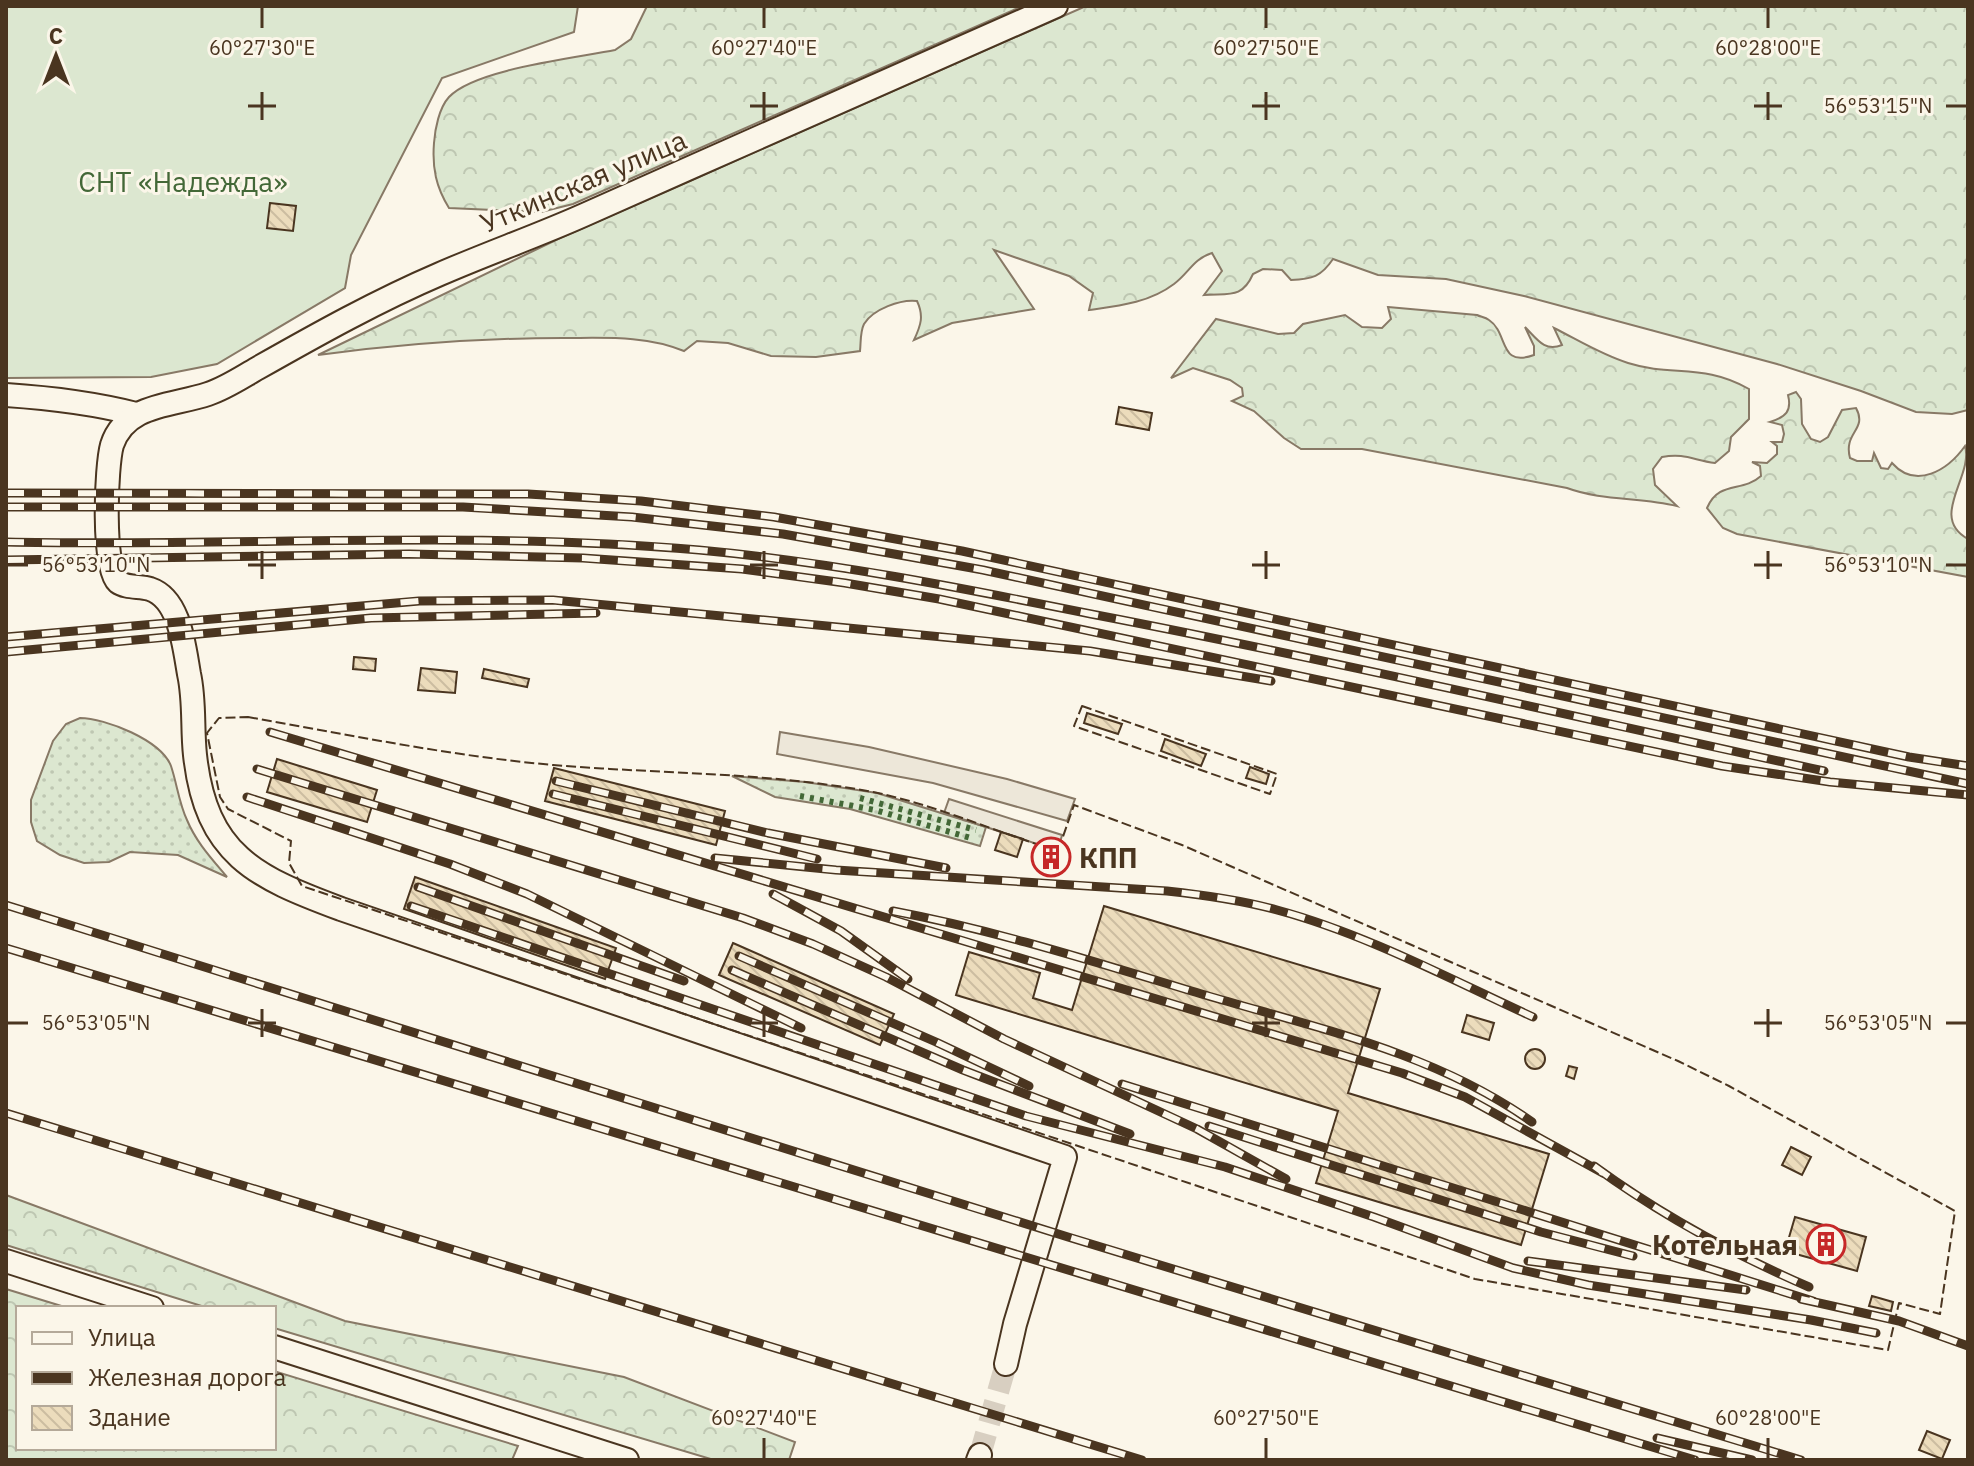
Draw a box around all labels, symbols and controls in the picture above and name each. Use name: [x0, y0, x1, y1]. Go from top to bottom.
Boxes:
north arrow: [16, 16, 96, 96]
text: С: [49, 21, 63, 50]
text: 60°27'30"E: [209, 34, 315, 61]
text: 60°27'40"E: [711, 34, 817, 61]
text: 60°27'50"E: [1213, 34, 1319, 61]
text: 60°28'00"E: [1715, 34, 1821, 61]
text: 56°53'15"N: [1824, 92, 1932, 119]
street label: Уткинская улица: [474, 121, 692, 241]
park label: СНТ «Надежда»: [78, 163, 288, 200]
text: 56°53'10"N: [42, 551, 150, 578]
text: 56°53'10"N: [1824, 551, 1932, 578]
building icon: КПП: [1030, 836, 1072, 878]
place label: КПП: [1079, 839, 1138, 876]
text: 56°53'05"N: [42, 1009, 150, 1036]
text: 56°53'05"N: [1824, 1009, 1932, 1036]
building icon: Котельная: [1805, 1223, 1847, 1265]
place label: Котельная: [1652, 1226, 1798, 1263]
legend: [16, 1306, 276, 1450]
text: Улица: [88, 1321, 156, 1353]
text: Железная дорога: [88, 1361, 286, 1393]
text: Здание: [88, 1401, 171, 1433]
text: 60°27'40"E: [711, 1404, 817, 1431]
text: 60°27'50"E: [1213, 1404, 1319, 1431]
text: 60°28'00"E: [1715, 1404, 1821, 1431]

